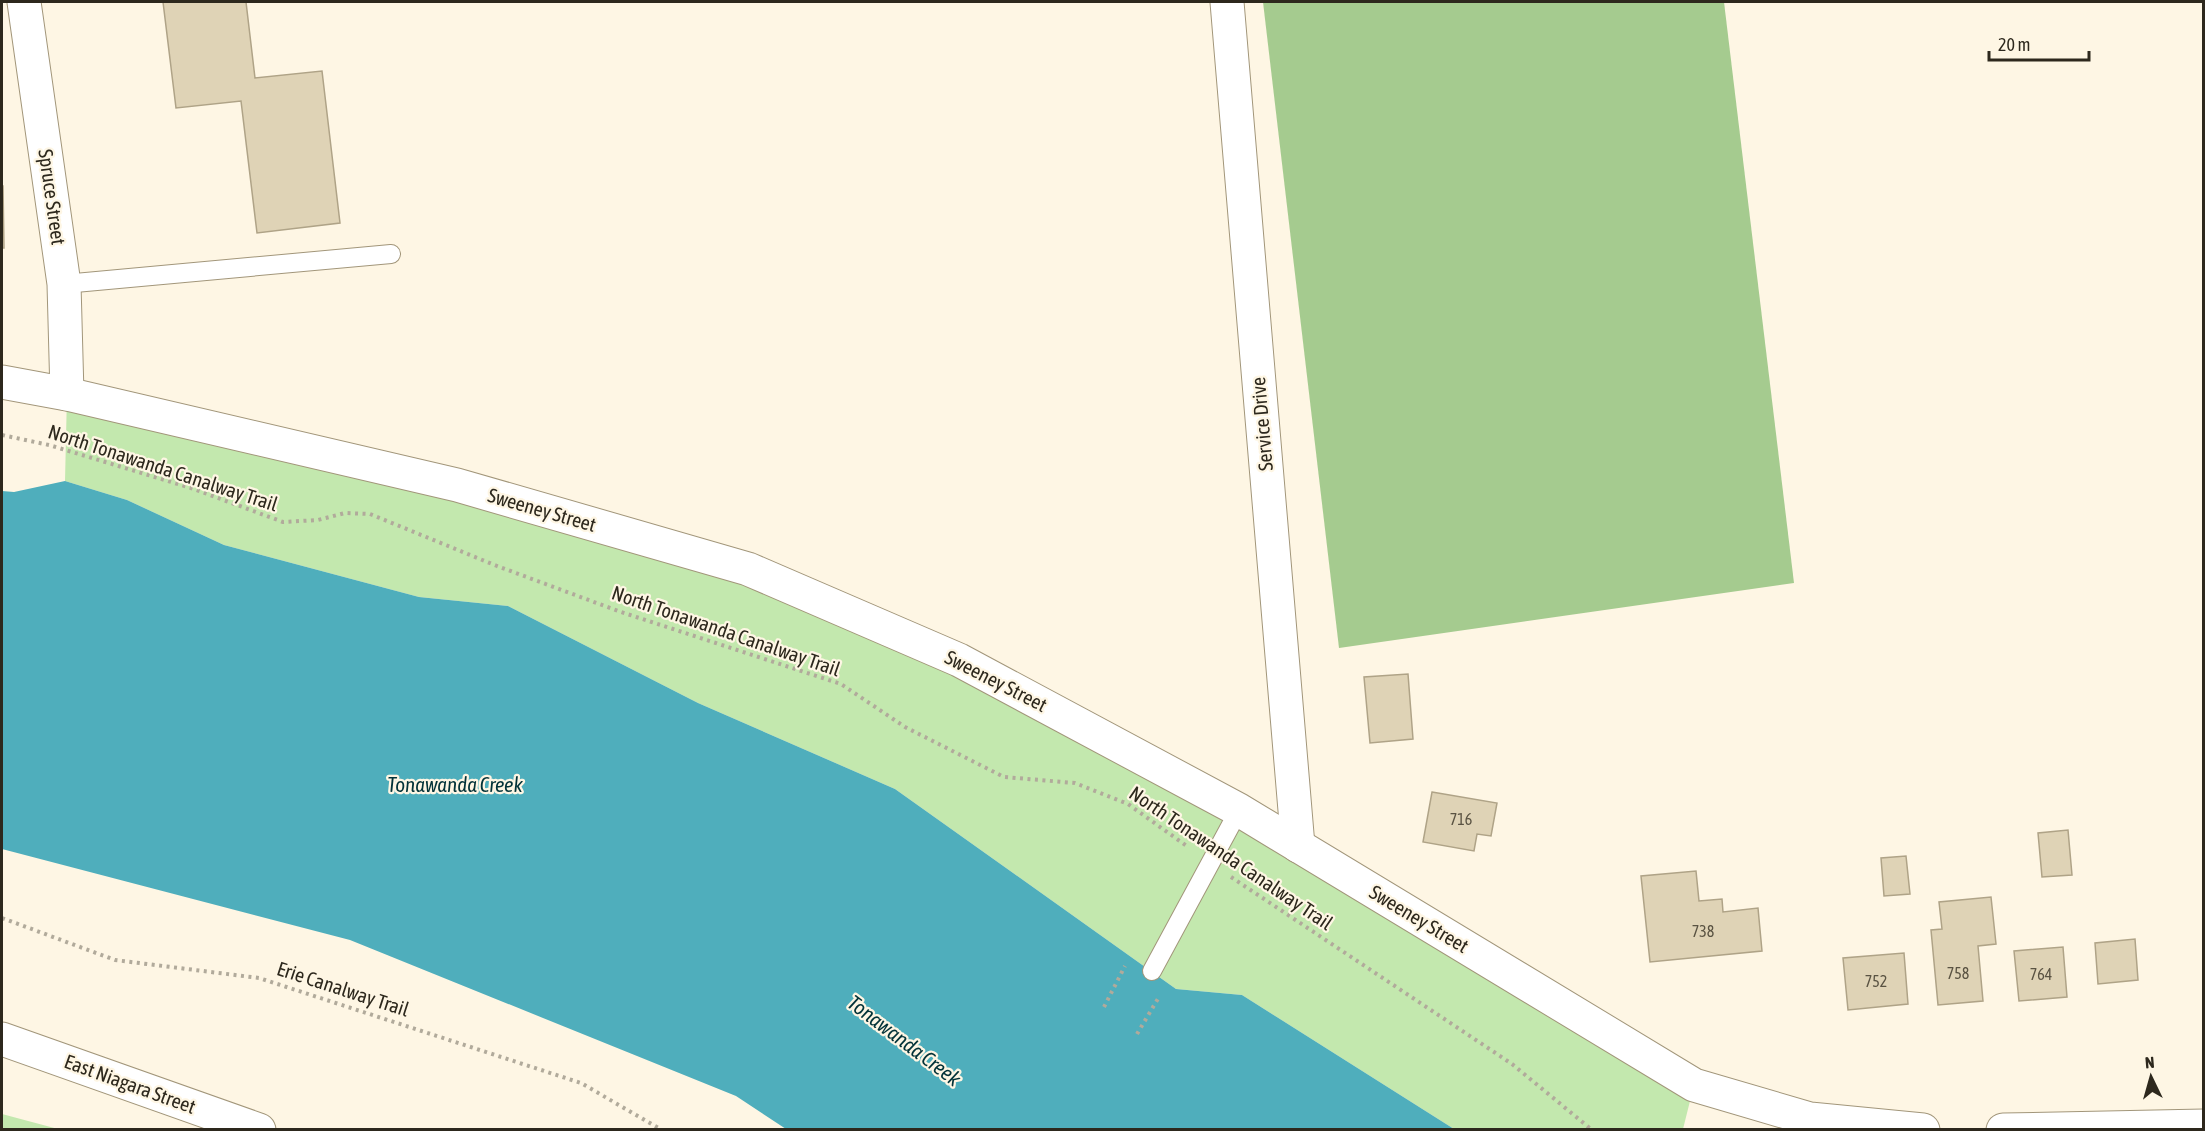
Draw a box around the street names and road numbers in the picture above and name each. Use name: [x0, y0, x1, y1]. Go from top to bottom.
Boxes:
street label: Spruce Street: [34, 148, 71, 247]
street label: Service Drive: [1246, 376, 1277, 472]
street label: North Tonawanda Canalway Trail: [45, 419, 282, 516]
street label: Sweeney Street: [485, 483, 599, 536]
street label: North Tonawanda Canalway Trail: [609, 581, 844, 681]
street label: Sweeney Street: [941, 645, 1051, 716]
street label: North Tonawanda Canalway Trail: [1125, 781, 1338, 935]
street label: Sweeney Street: [1366, 880, 1473, 957]
street label: Erie Canalway Trail: [274, 956, 413, 1021]
street label: East Niagara Street: [61, 1049, 199, 1118]

